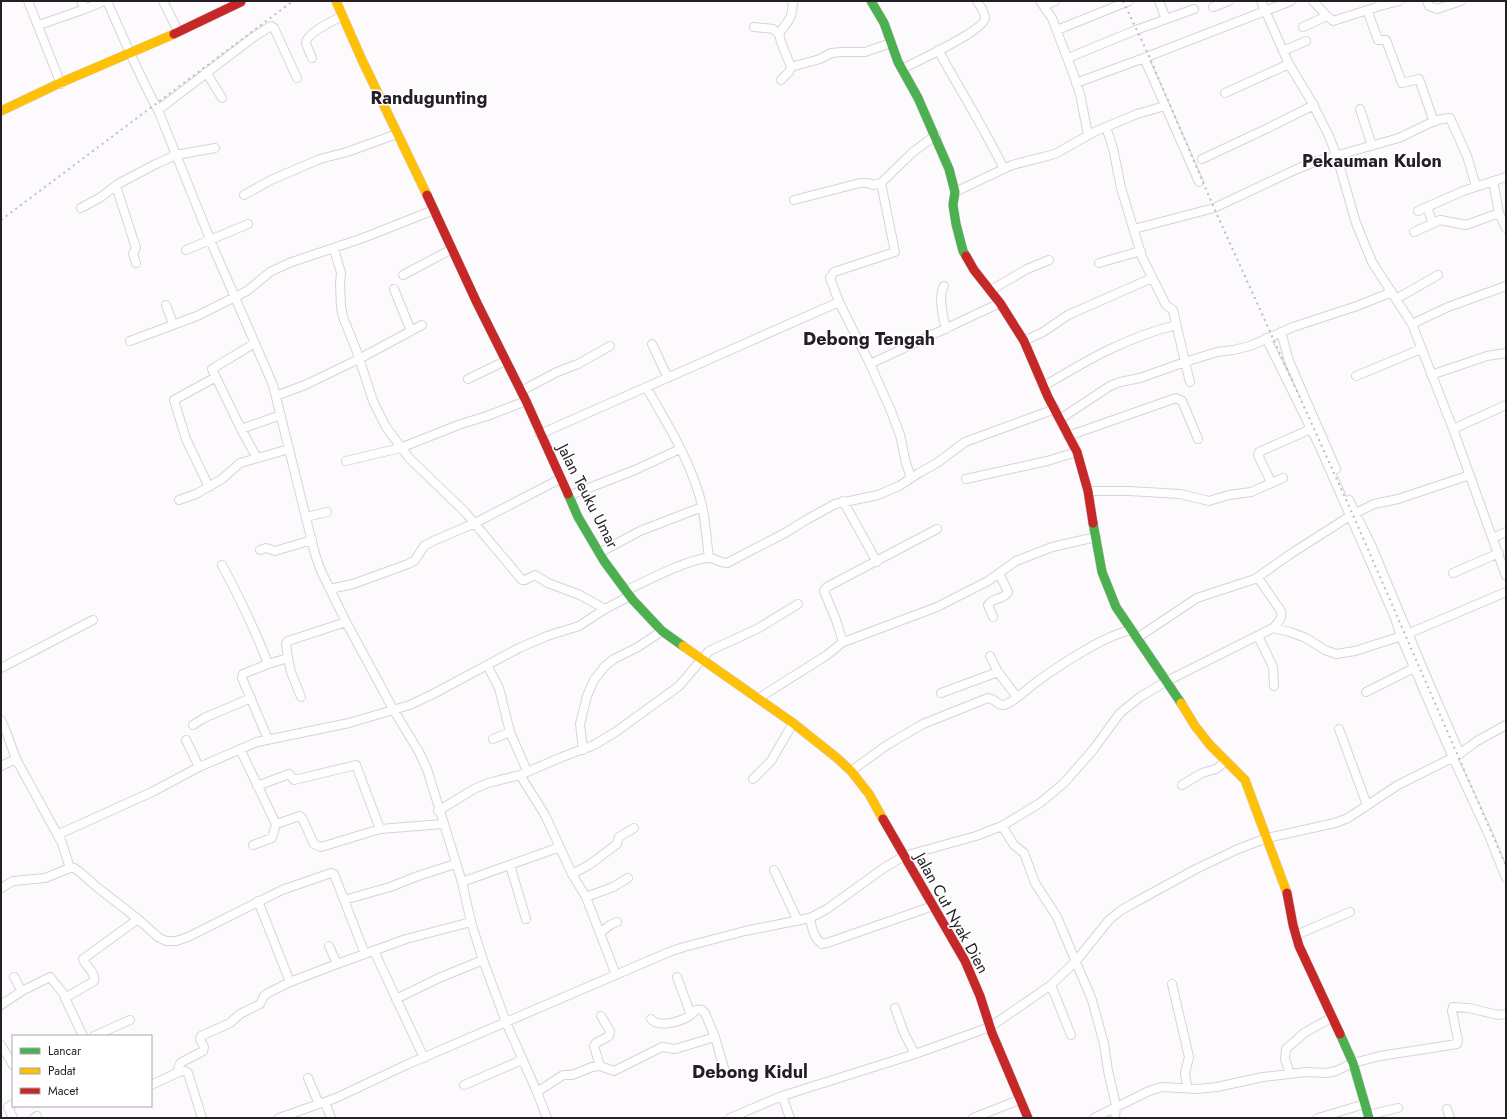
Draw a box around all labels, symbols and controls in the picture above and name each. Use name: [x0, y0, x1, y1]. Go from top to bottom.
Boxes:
district label: Randugunting: [371, 85, 487, 111]
district label: Pekauman Kulon: [1302, 148, 1442, 174]
district label: Debong Tengah: [803, 326, 935, 352]
street label: Jalan Teuku Umar: [551, 438, 624, 553]
street label: Jalan Cut Nyak Dien: [908, 847, 995, 978]
legend: [12, 1035, 152, 1107]
text: Lancar: [48, 1042, 82, 1060]
district label: Debong Kidul: [692, 1059, 808, 1085]
text: Padat: [48, 1062, 76, 1080]
text: Macet: [48, 1082, 78, 1100]

